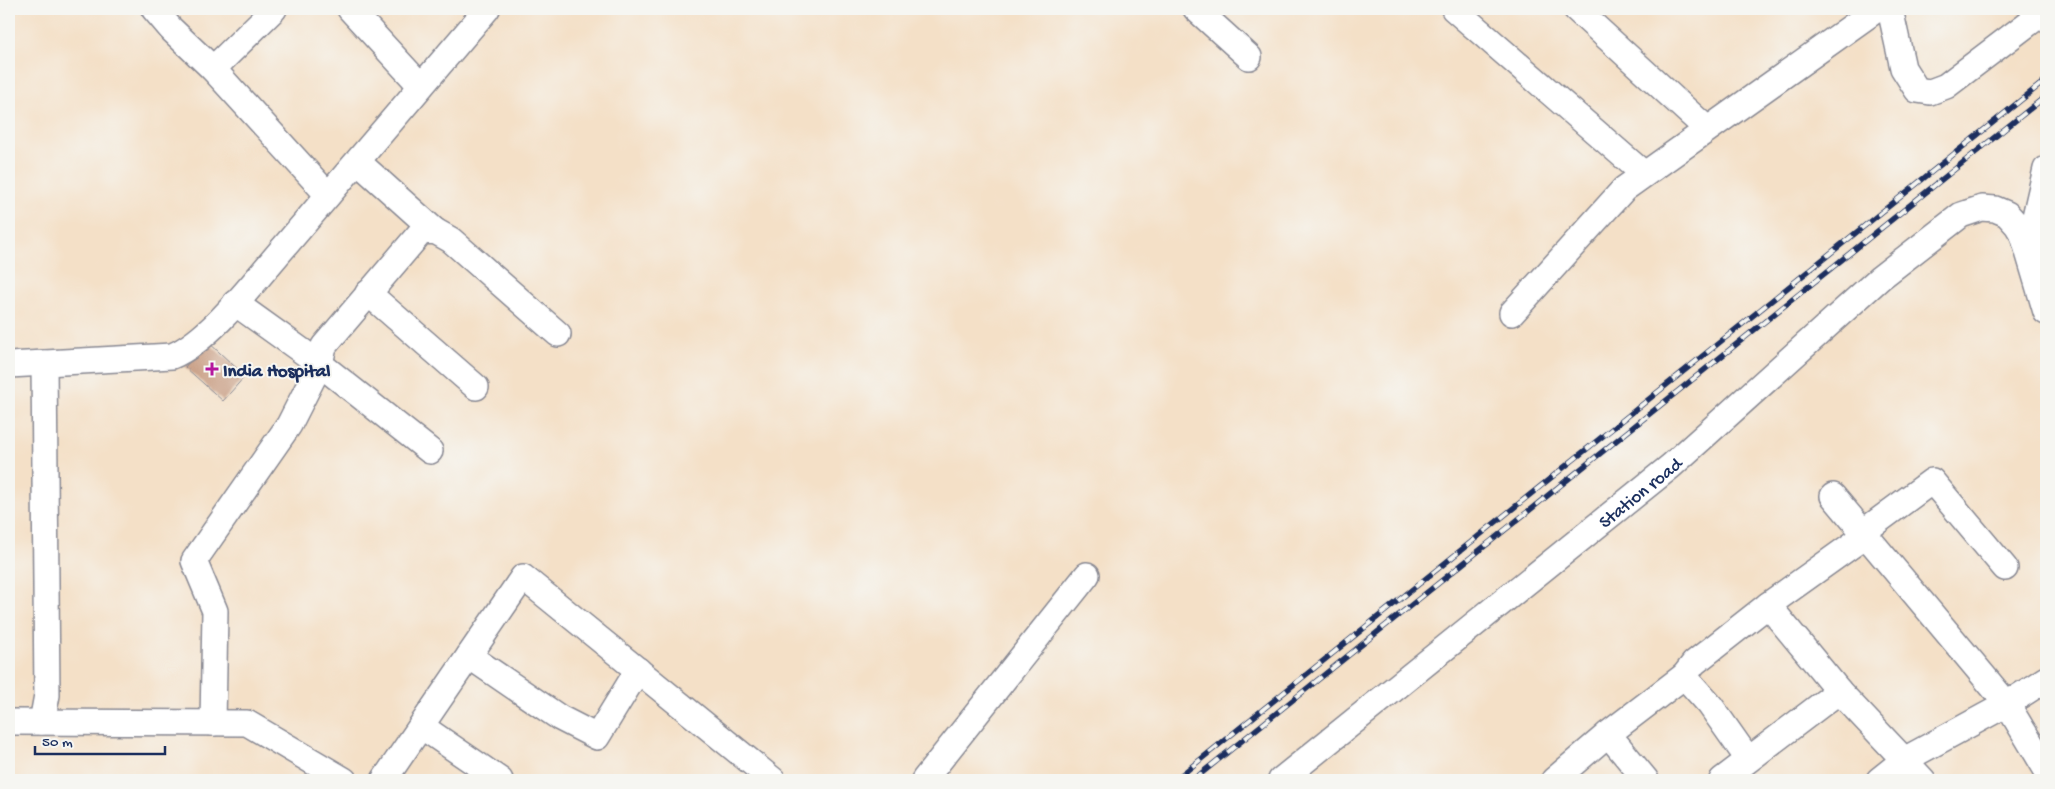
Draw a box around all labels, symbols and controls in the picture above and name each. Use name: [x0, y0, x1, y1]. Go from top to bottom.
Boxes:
place label: India Hospital: [223, 361, 331, 384]
marker: India Hospital: [205, 362, 219, 376]
street label: Station road: [1595, 452, 1690, 535]
scale bar: [35, 724, 165, 756]
text: 50 m: [42, 734, 73, 752]

